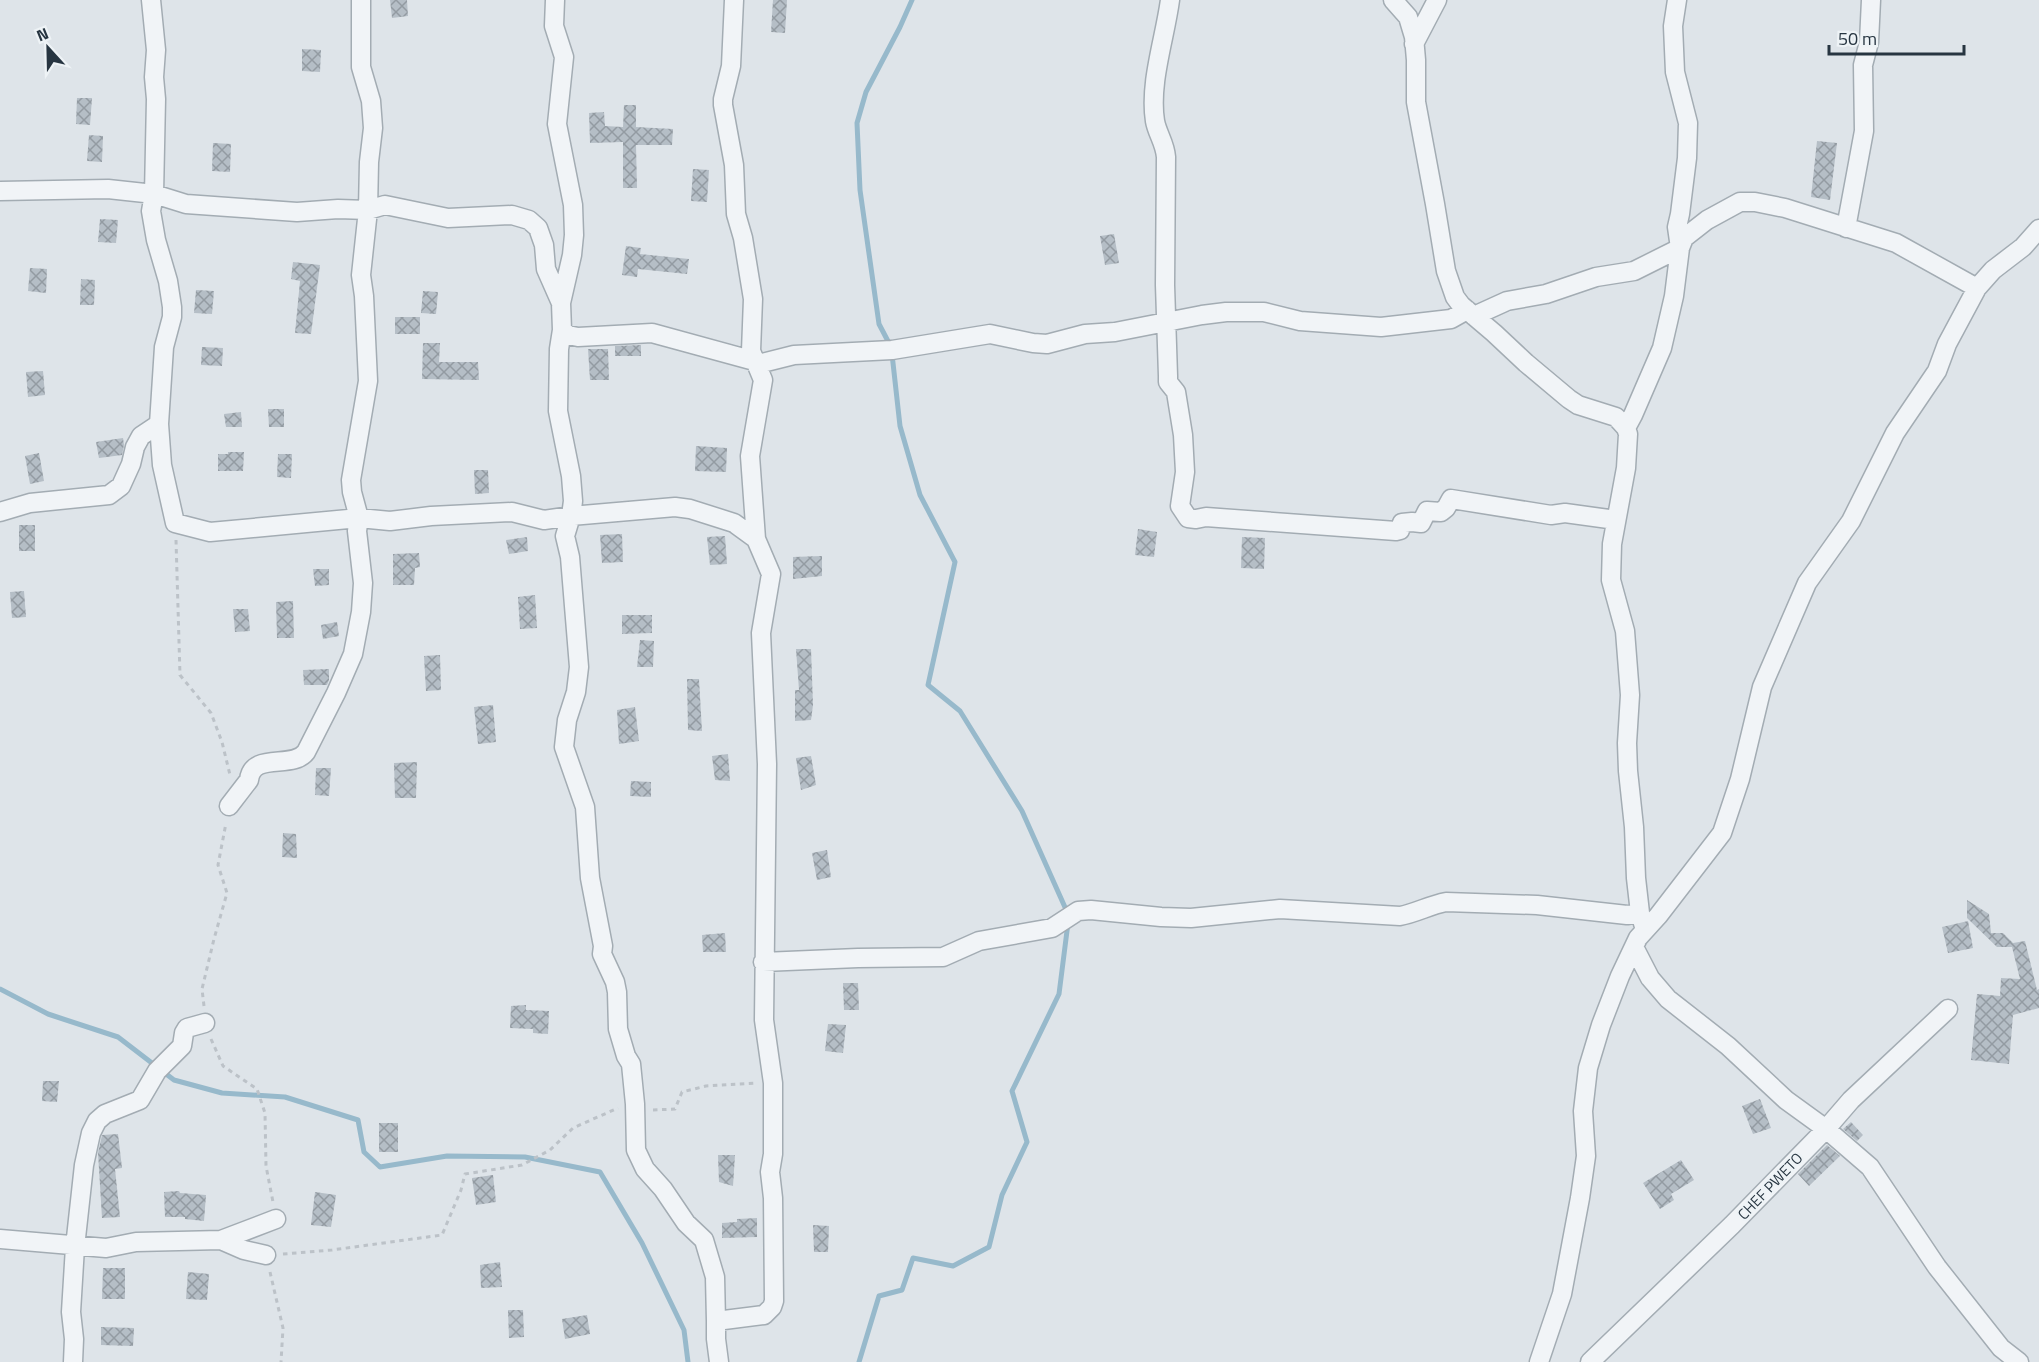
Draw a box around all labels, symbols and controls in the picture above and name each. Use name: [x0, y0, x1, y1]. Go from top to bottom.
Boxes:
north arrow: [18, 18, 78, 78]
scale bar: [1829, 18, 1964, 56]
text: N: [33, 21, 52, 47]
text: 50 m: [1838, 25, 1877, 52]
street label: CHEF PWETO: [1732, 1147, 1808, 1225]

